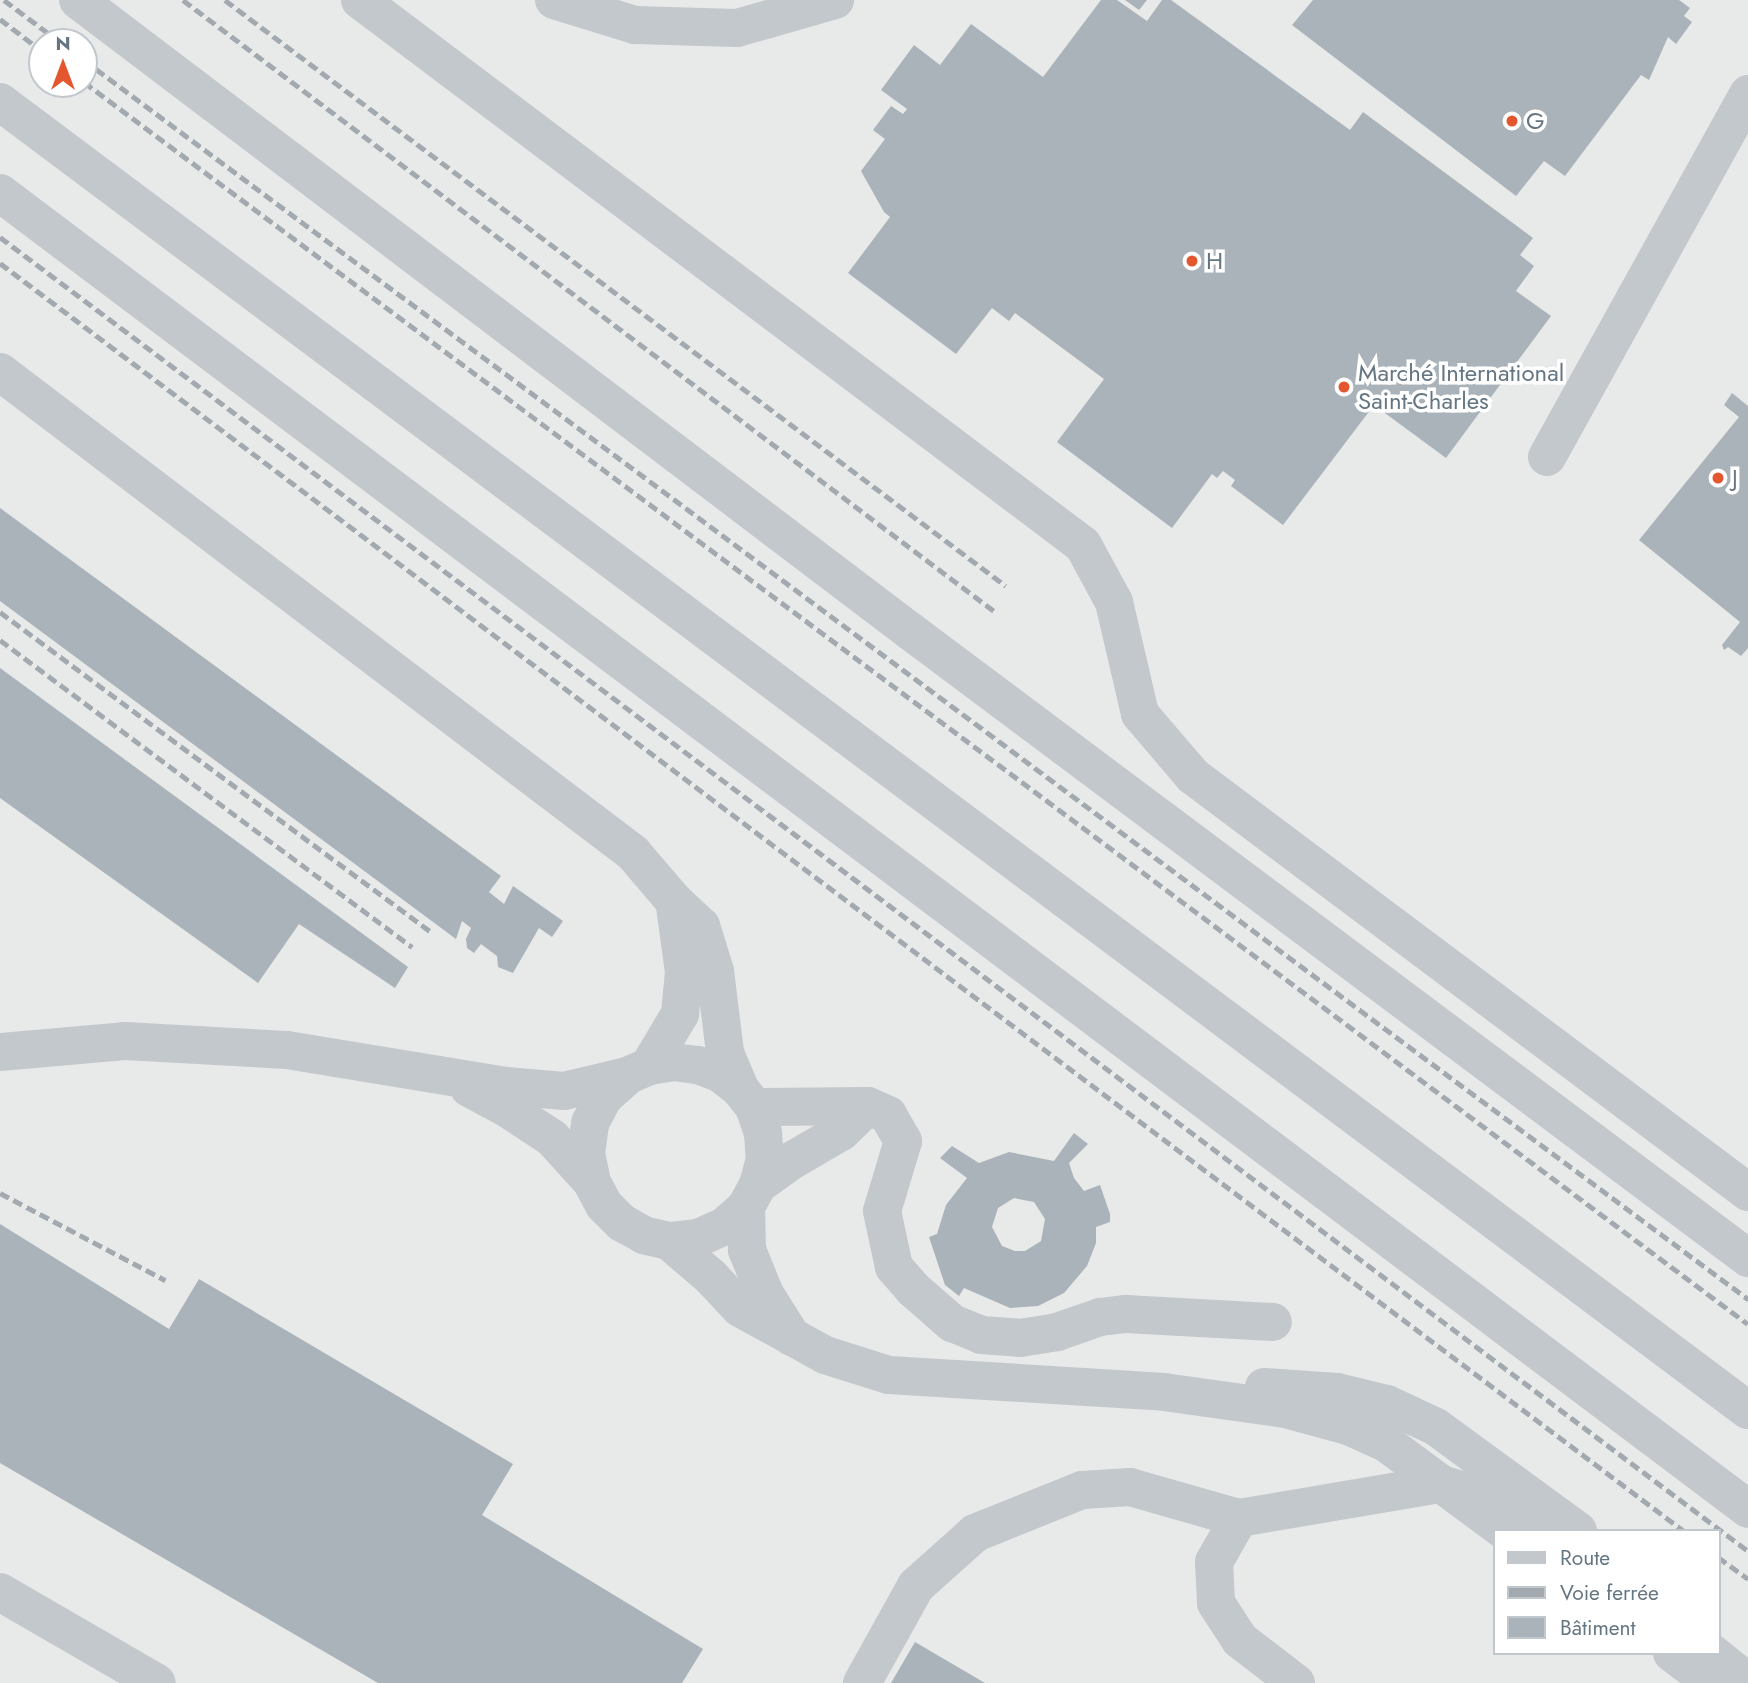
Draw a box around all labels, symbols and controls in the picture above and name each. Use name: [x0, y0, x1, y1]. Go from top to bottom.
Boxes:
north arrow: [28, 28, 98, 98]
text: N: [55, 30, 71, 57]
place label: G: [1526, 107, 1545, 135]
marker: G: [1504, 113, 1520, 129]
place label: H: [1206, 247, 1223, 275]
marker: H: [1184, 253, 1200, 269]
place label: Marché International Saint-Charles: [1358, 359, 1564, 415]
marker: Marché International Saint-Charles: [1336, 379, 1352, 395]
place label: J: [1732, 464, 1738, 492]
marker: J: [1710, 470, 1726, 486]
legend: [1492, 1529, 1720, 1655]
text: Route: [1560, 1543, 1610, 1573]
text: Voie ferrée: [1560, 1578, 1659, 1608]
text: Bâtiment: [1560, 1613, 1636, 1643]

